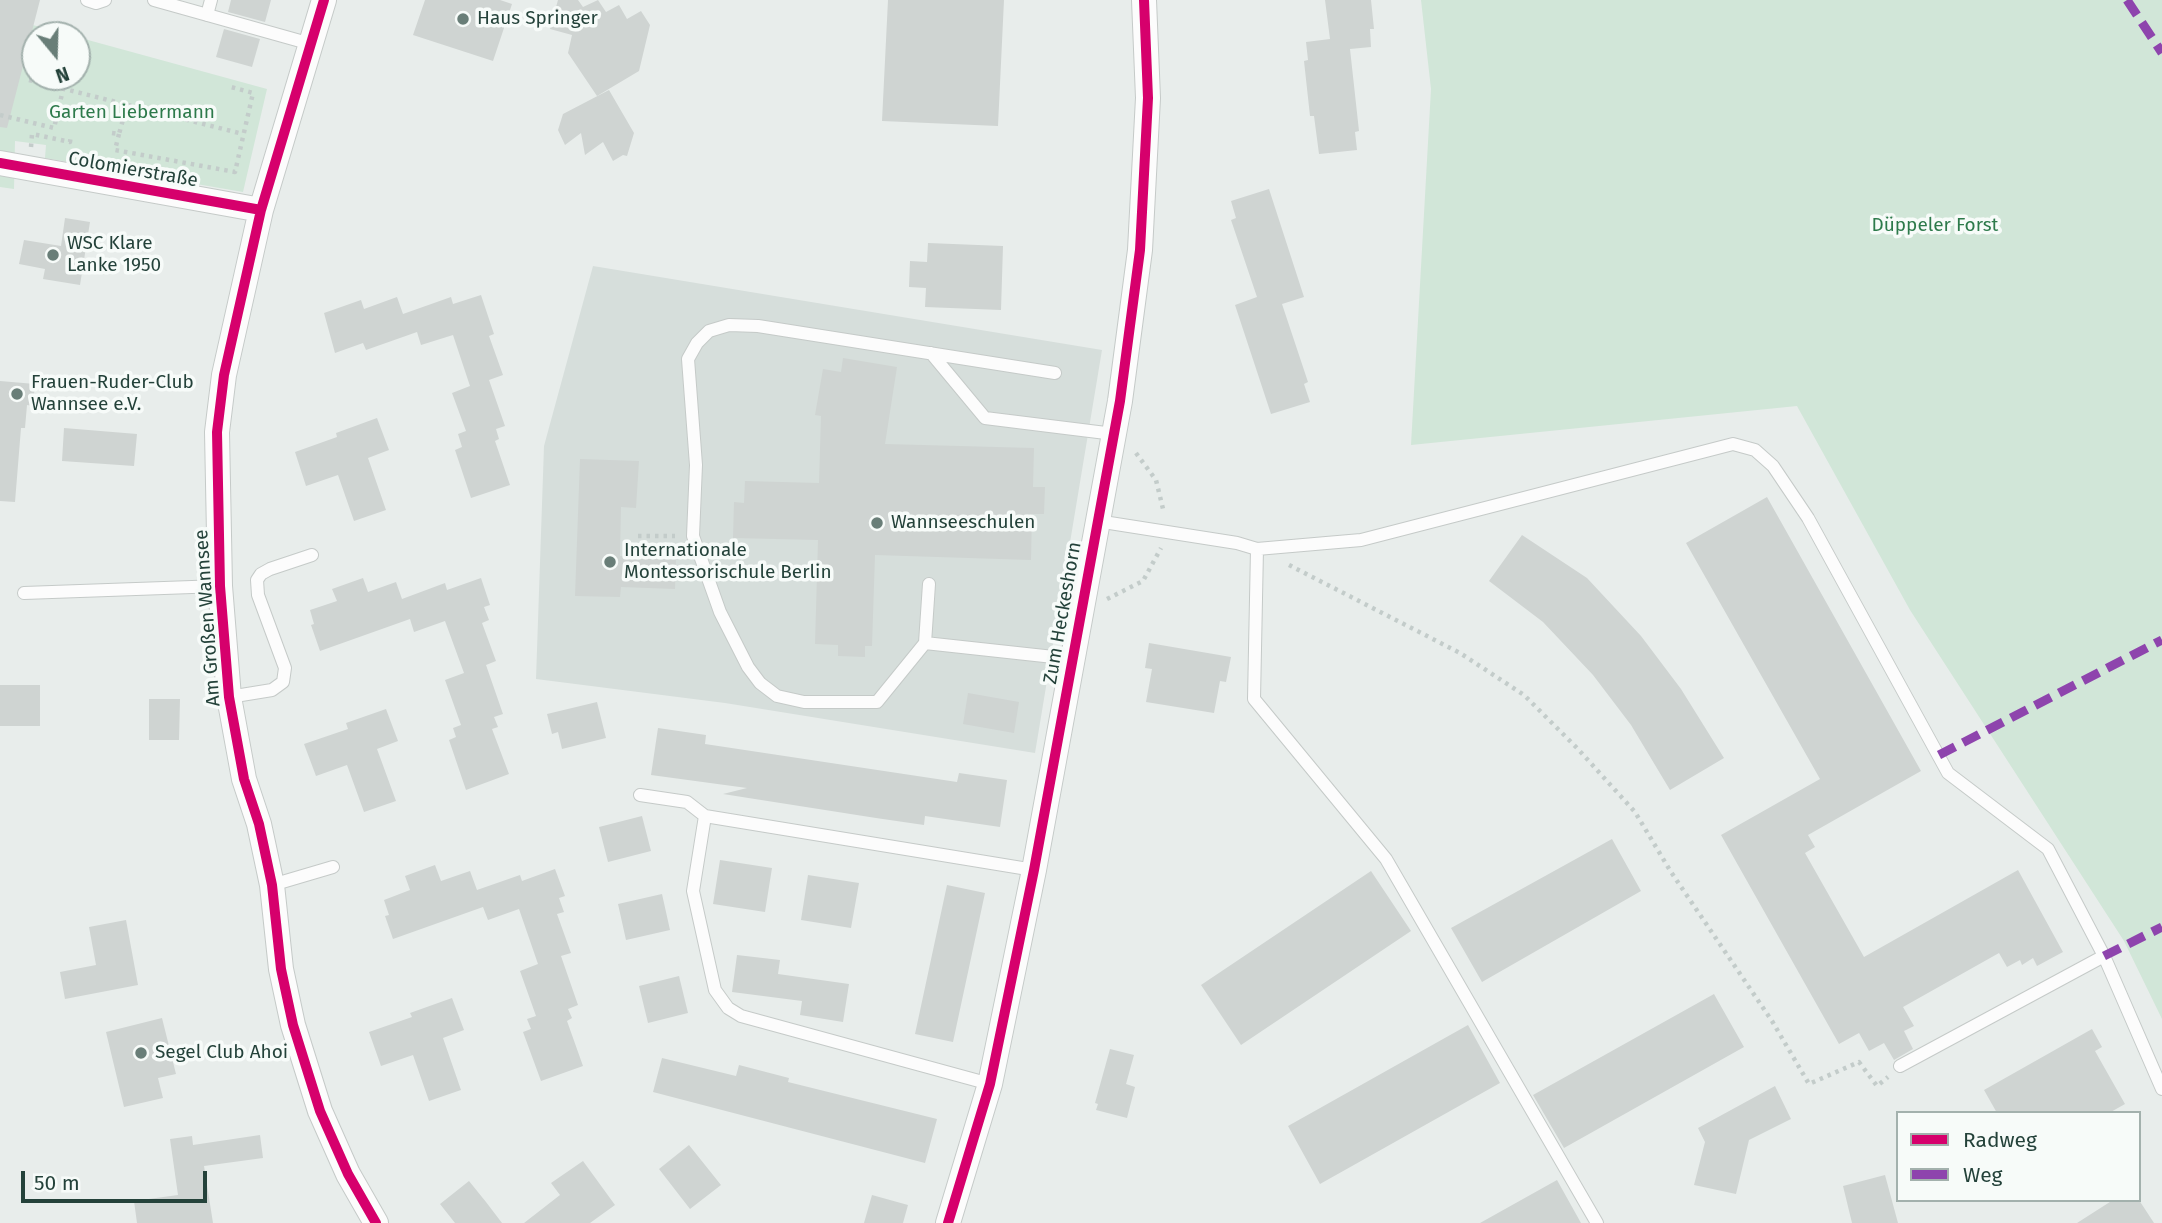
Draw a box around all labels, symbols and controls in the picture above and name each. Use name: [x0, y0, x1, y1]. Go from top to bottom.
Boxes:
place label: Haus Springer: [477, 8, 598, 30]
marker: Haus Springer: [455, 11, 471, 27]
north arrow: [21, 21, 91, 91]
text: N: [53, 62, 72, 87]
park label: Garten Liebermann: [49, 102, 215, 124]
street label: Colomierstraße: [66, 147, 200, 193]
park label: Düppeler Forst: [1872, 215, 1998, 237]
place label: WSC Klare Lanke 1950: [67, 233, 161, 277]
marker: WSC Klare Lanke 1950: [45, 247, 61, 263]
place label: Frauen-Ruder-Club Wannsee e.V.: [31, 372, 194, 416]
marker: Frauen-Ruder-Club Wannsee e.V.: [9, 386, 25, 402]
place label: Wannseeschulen: [891, 512, 1035, 534]
marker: Wannseeschulen: [869, 515, 885, 531]
street label: Am Großen Wannsee: [190, 529, 226, 707]
place label: Internationale Montessorischule Berlin: [624, 540, 832, 584]
street label: Zum Heckeshorn: [1039, 540, 1087, 686]
marker: Internationale Montessorischule Berlin: [602, 554, 618, 570]
place label: Segel Club Ahoi: [155, 1042, 288, 1064]
marker: Segel Club Ahoi: [133, 1045, 149, 1061]
legend: [1896, 1111, 2141, 1202]
text: Radweg: [1963, 1127, 2037, 1153]
scale bar: [24, 1156, 210, 1200]
text: Weg: [1963, 1162, 2003, 1188]
text: 50 m: [34, 1170, 80, 1196]

